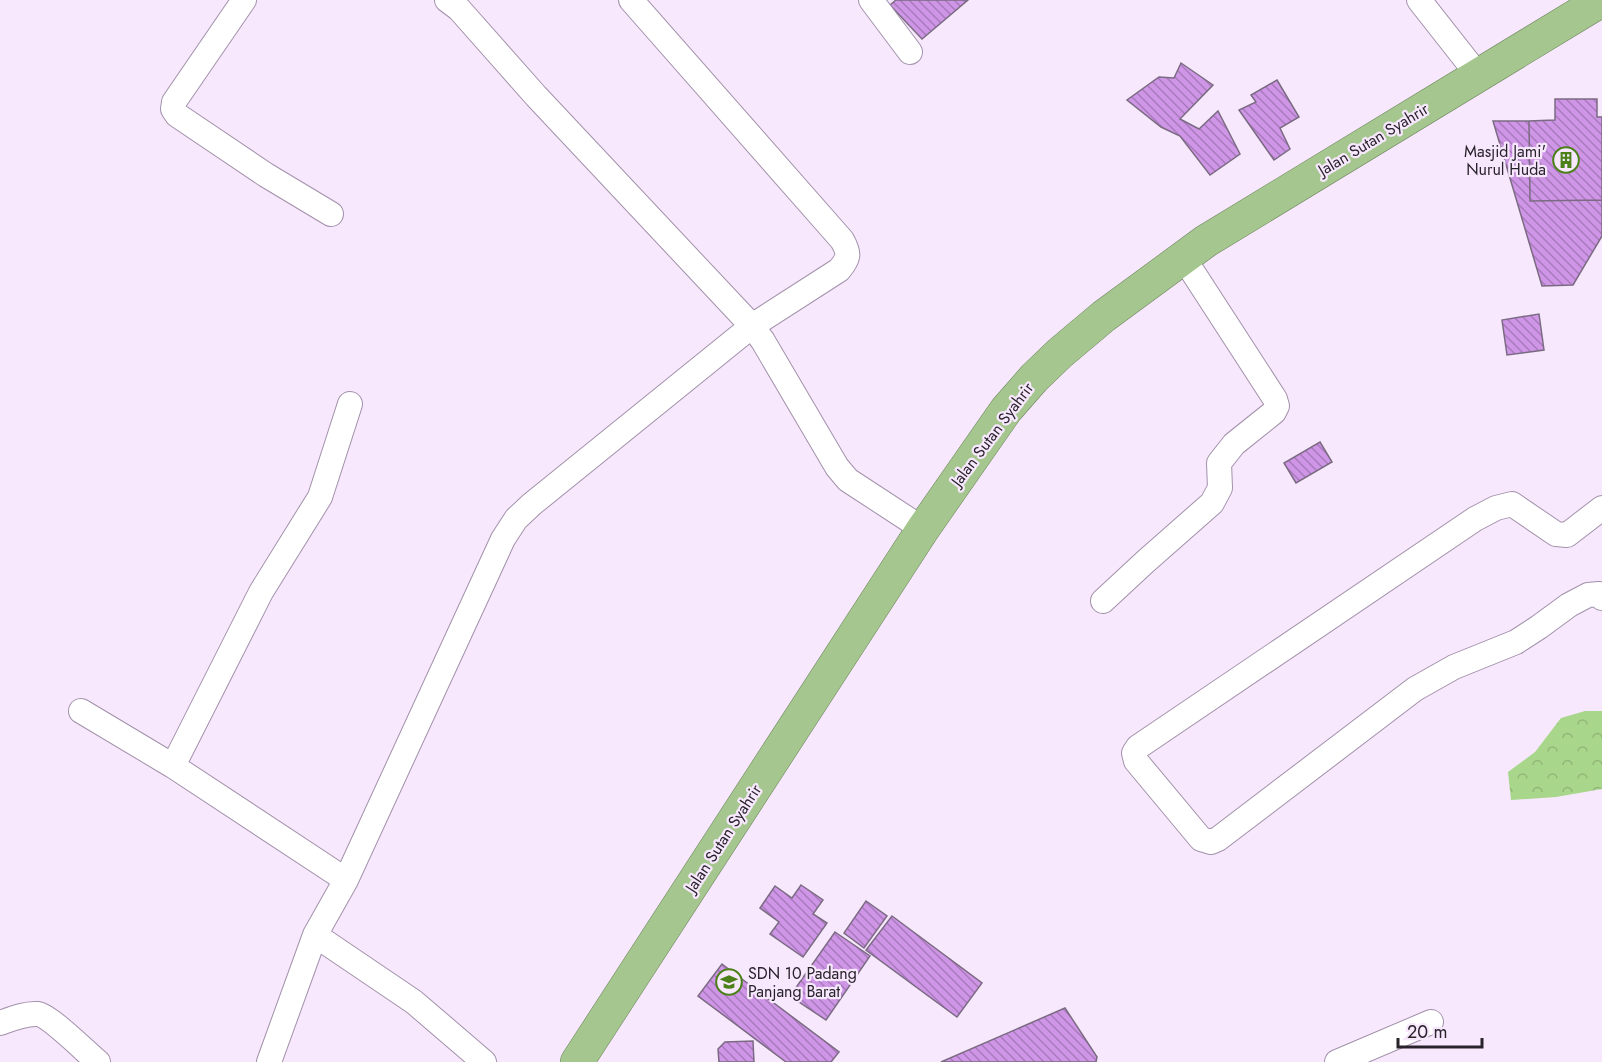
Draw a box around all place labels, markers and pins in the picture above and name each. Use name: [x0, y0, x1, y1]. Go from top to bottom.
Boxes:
place label: Masjid Jami' Nurul Huda: [1464, 140, 1546, 181]
building icon: Masjid Jami' Nurul Huda: [1551, 145, 1581, 175]
place label: SDN 10 Padang Panjang Barat: [748, 962, 857, 1003]
school or university icon: SDN 10 Padang Panjang Barat: [714, 967, 744, 997]

